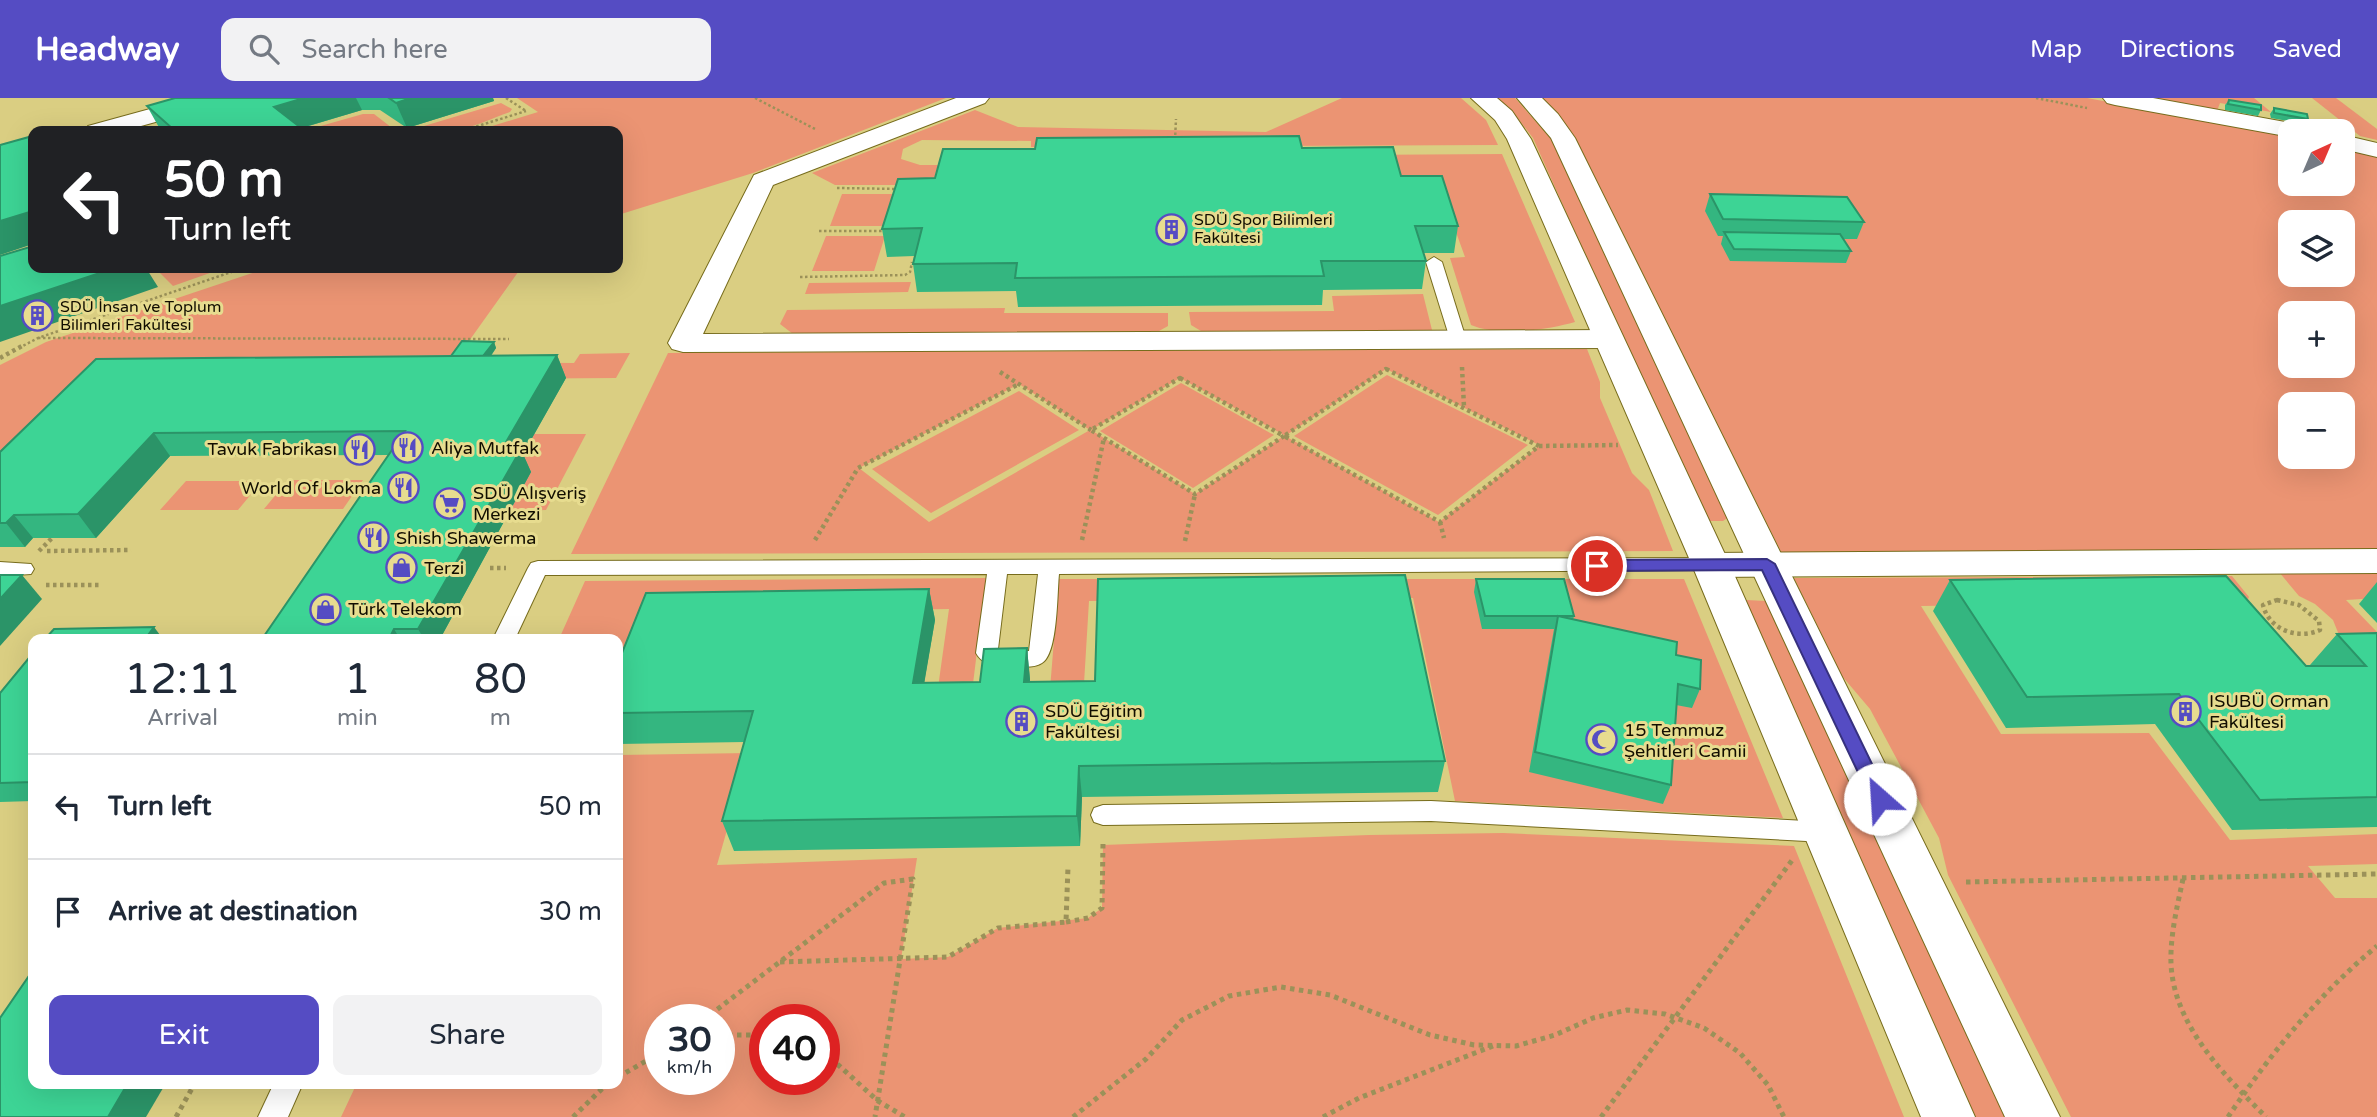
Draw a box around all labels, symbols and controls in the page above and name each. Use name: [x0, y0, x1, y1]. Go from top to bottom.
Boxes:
search box: [221, 18, 711, 81]
text: Headway: [35, 30, 179, 69]
icon: search: [245, 30, 283, 68]
text: Search here: [301, 34, 448, 65]
text: Map: [2030, 35, 2082, 64]
text: Directions: [2120, 35, 2235, 64]
text: Saved: [2273, 35, 2342, 64]
north arrow: [2278, 119, 2356, 196]
map controls: [2278, 119, 2355, 469]
text: 50 m: [164, 151, 283, 210]
icon: left: [49, 154, 140, 245]
place label: SDÜ Spor Bilimleri Fakültesi: [1194, 210, 1333, 248]
button: layers: [2278, 210, 2355, 287]
text: Turn left: [164, 211, 291, 249]
building icon: SDÜ Spor Bilimleri Fakültesi: [1154, 212, 1188, 246]
place label: SDÜ İnsan ve Toplum Bilimleri Fakültesi: [60, 297, 221, 335]
building icon: SDÜ İnsan ve Toplum Bilimleri Fakültesi: [20, 299, 54, 333]
button: +: [2278, 301, 2355, 378]
button: −: [2278, 392, 2355, 469]
restaurant icon: Aliya Mutfak: [391, 431, 425, 465]
restaurant icon: Tavuk Fabrikası: [343, 432, 377, 466]
place label: Aliya Mutfak: [431, 437, 539, 459]
place label: Tavuk Fabrikası: [207, 438, 337, 460]
restaurant icon: World Of Lokma: [387, 471, 421, 505]
place label: World Of Lokma: [241, 477, 381, 499]
place label: SDÜ Alışveriş Merkezi: [473, 482, 586, 525]
supermarket icon: SDÜ Alışveriş Merkezi: [433, 486, 467, 520]
restaurant icon: Shish Shawerma: [356, 521, 390, 555]
place label: Shish Shawerma: [396, 527, 536, 549]
pin: [1567, 536, 1627, 596]
icon: arrive: [1578, 547, 1616, 585]
shop icon: Terzi: [384, 551, 418, 585]
place label: Terzi: [424, 557, 464, 579]
shop icon: Türk Telekom: [308, 592, 342, 626]
place label: Türk Telekom: [348, 598, 462, 620]
text: 12:11: [124, 654, 241, 705]
text: 1: [344, 654, 371, 705]
text: 80: [474, 654, 527, 705]
place label: ISUBÜ Orman Fakültesi: [2209, 690, 2329, 733]
building icon: ISUBÜ Orman Fakültesi: [2169, 694, 2203, 728]
place label: SDÜ Eğitim Fakültesi: [1045, 700, 1143, 743]
text: Arrival: [147, 704, 218, 732]
text: min: [337, 704, 378, 732]
text: m: [490, 704, 511, 732]
building icon: SDÜ Eğitim Fakültesi: [1005, 704, 1039, 738]
place label: 15 Temmuz Şehitleri Camii: [1624, 719, 1746, 762]
mosque icon: 15 Temmuz Şehitleri Camii: [1584, 723, 1618, 757]
position arrow: [1843, 762, 1917, 836]
icon: left: [49, 788, 87, 826]
text: Turn left: [108, 791, 211, 822]
text: 50 m: [539, 791, 602, 822]
icon: arrive: [49, 893, 87, 931]
text: Arrive at destination: [108, 896, 358, 927]
text: 30 m: [539, 896, 602, 927]
button: Exit: [49, 995, 319, 1075]
button: Share: [333, 995, 602, 1075]
speed limit sign: 40: [749, 1004, 840, 1095]
text: 30: [668, 1019, 711, 1061]
text: km/h: [667, 1056, 712, 1078]

